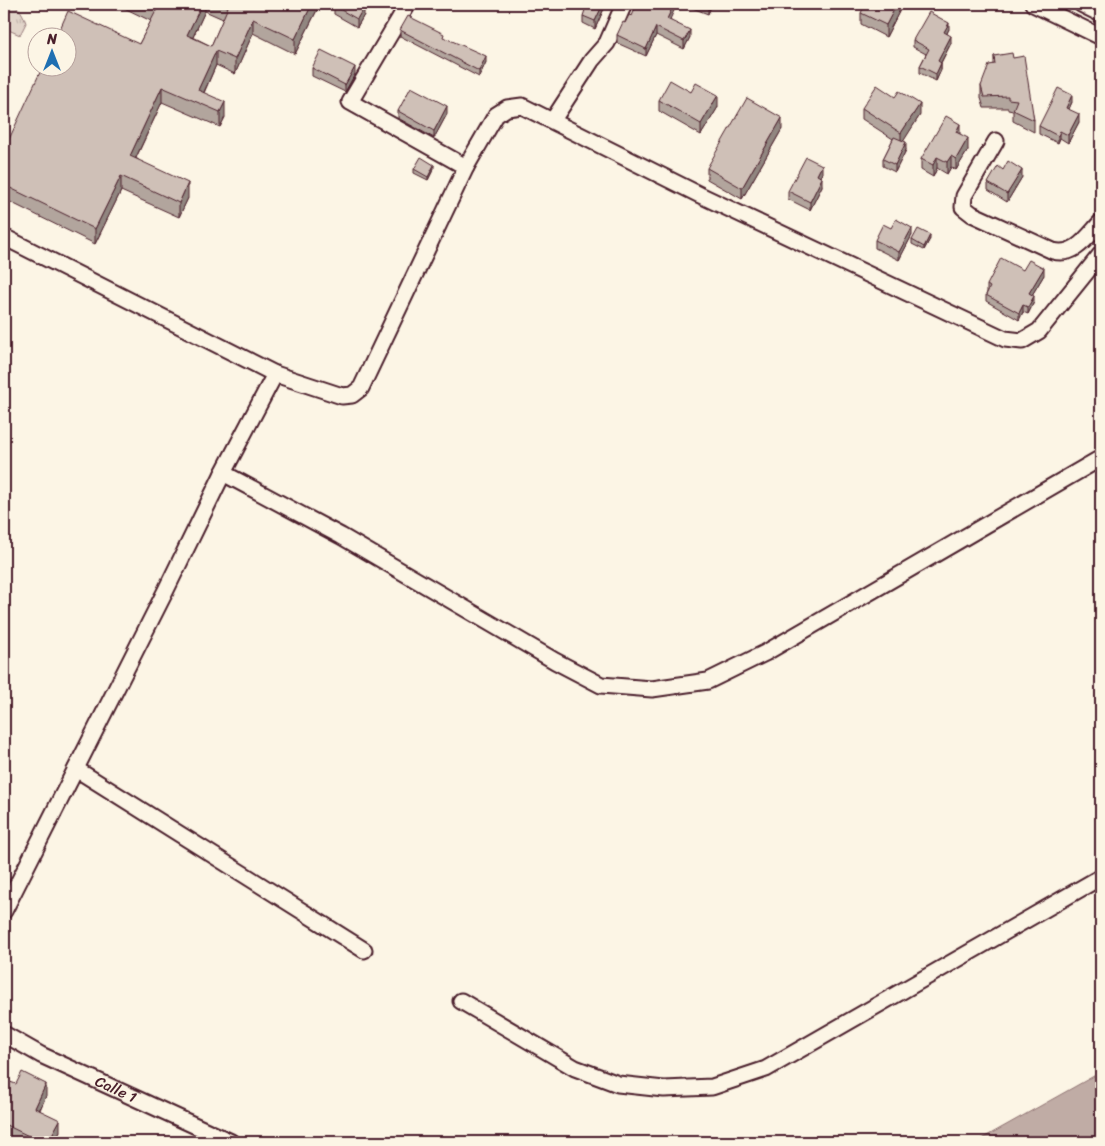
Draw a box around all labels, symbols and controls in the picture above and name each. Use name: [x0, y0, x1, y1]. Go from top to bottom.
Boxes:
text: N: [46, 27, 57, 52]
north arrow: [28, 28, 78, 78]
street label: Calle 1: [91, 1068, 141, 1110]

